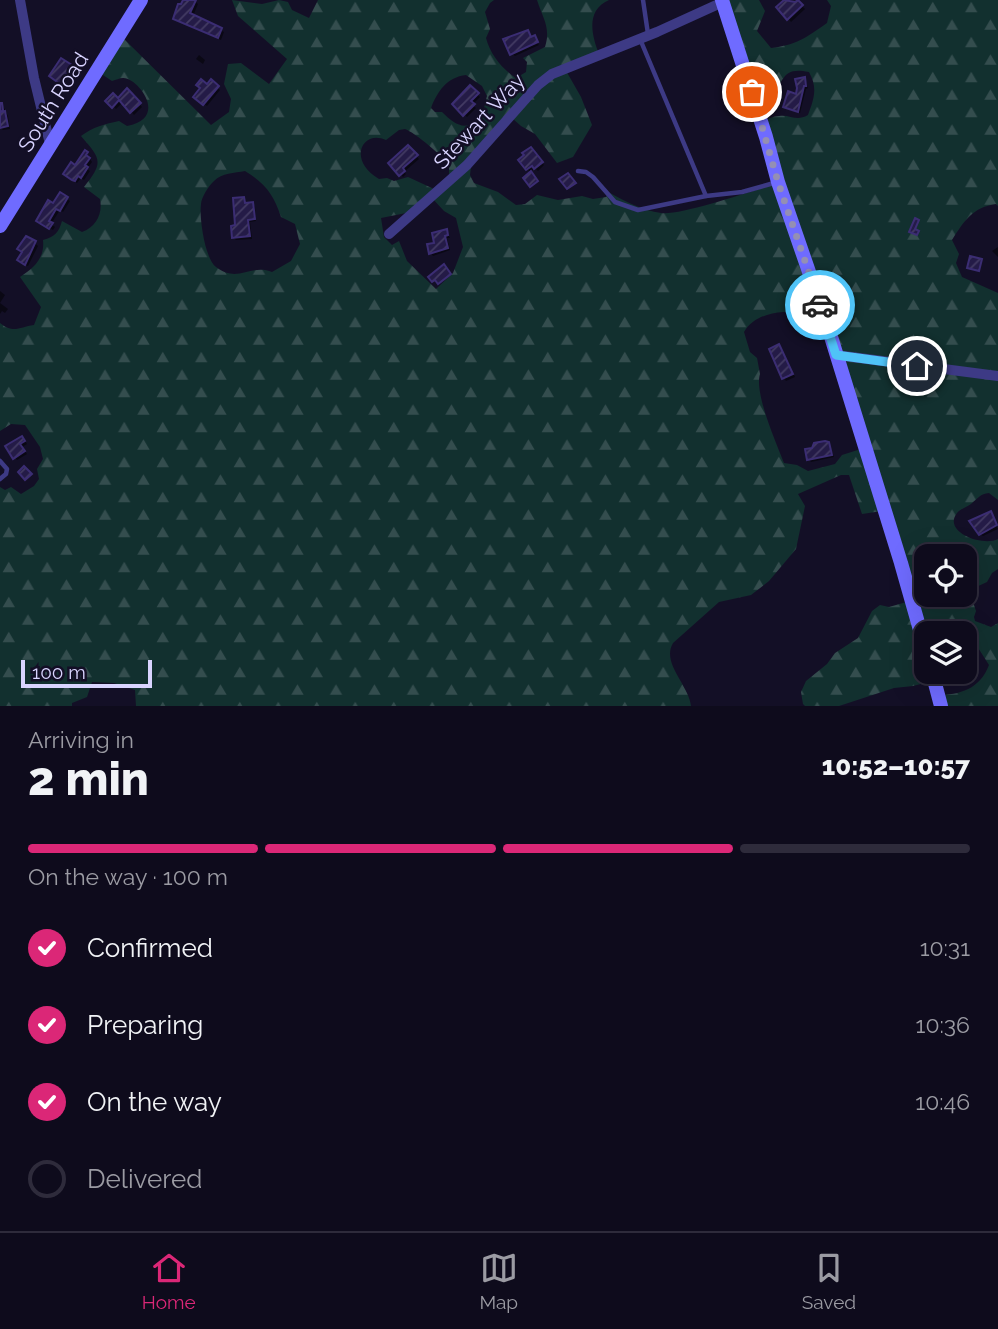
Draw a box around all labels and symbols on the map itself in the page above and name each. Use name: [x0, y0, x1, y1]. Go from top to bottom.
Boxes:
street label: South Road: [13, 48, 93, 156]
pin: [722, 62, 782, 122]
street label: Stewart Way: [428, 68, 530, 174]
courier: [785, 270, 855, 340]
pin: [887, 336, 947, 396]
scale bar: [21, 657, 152, 689]

